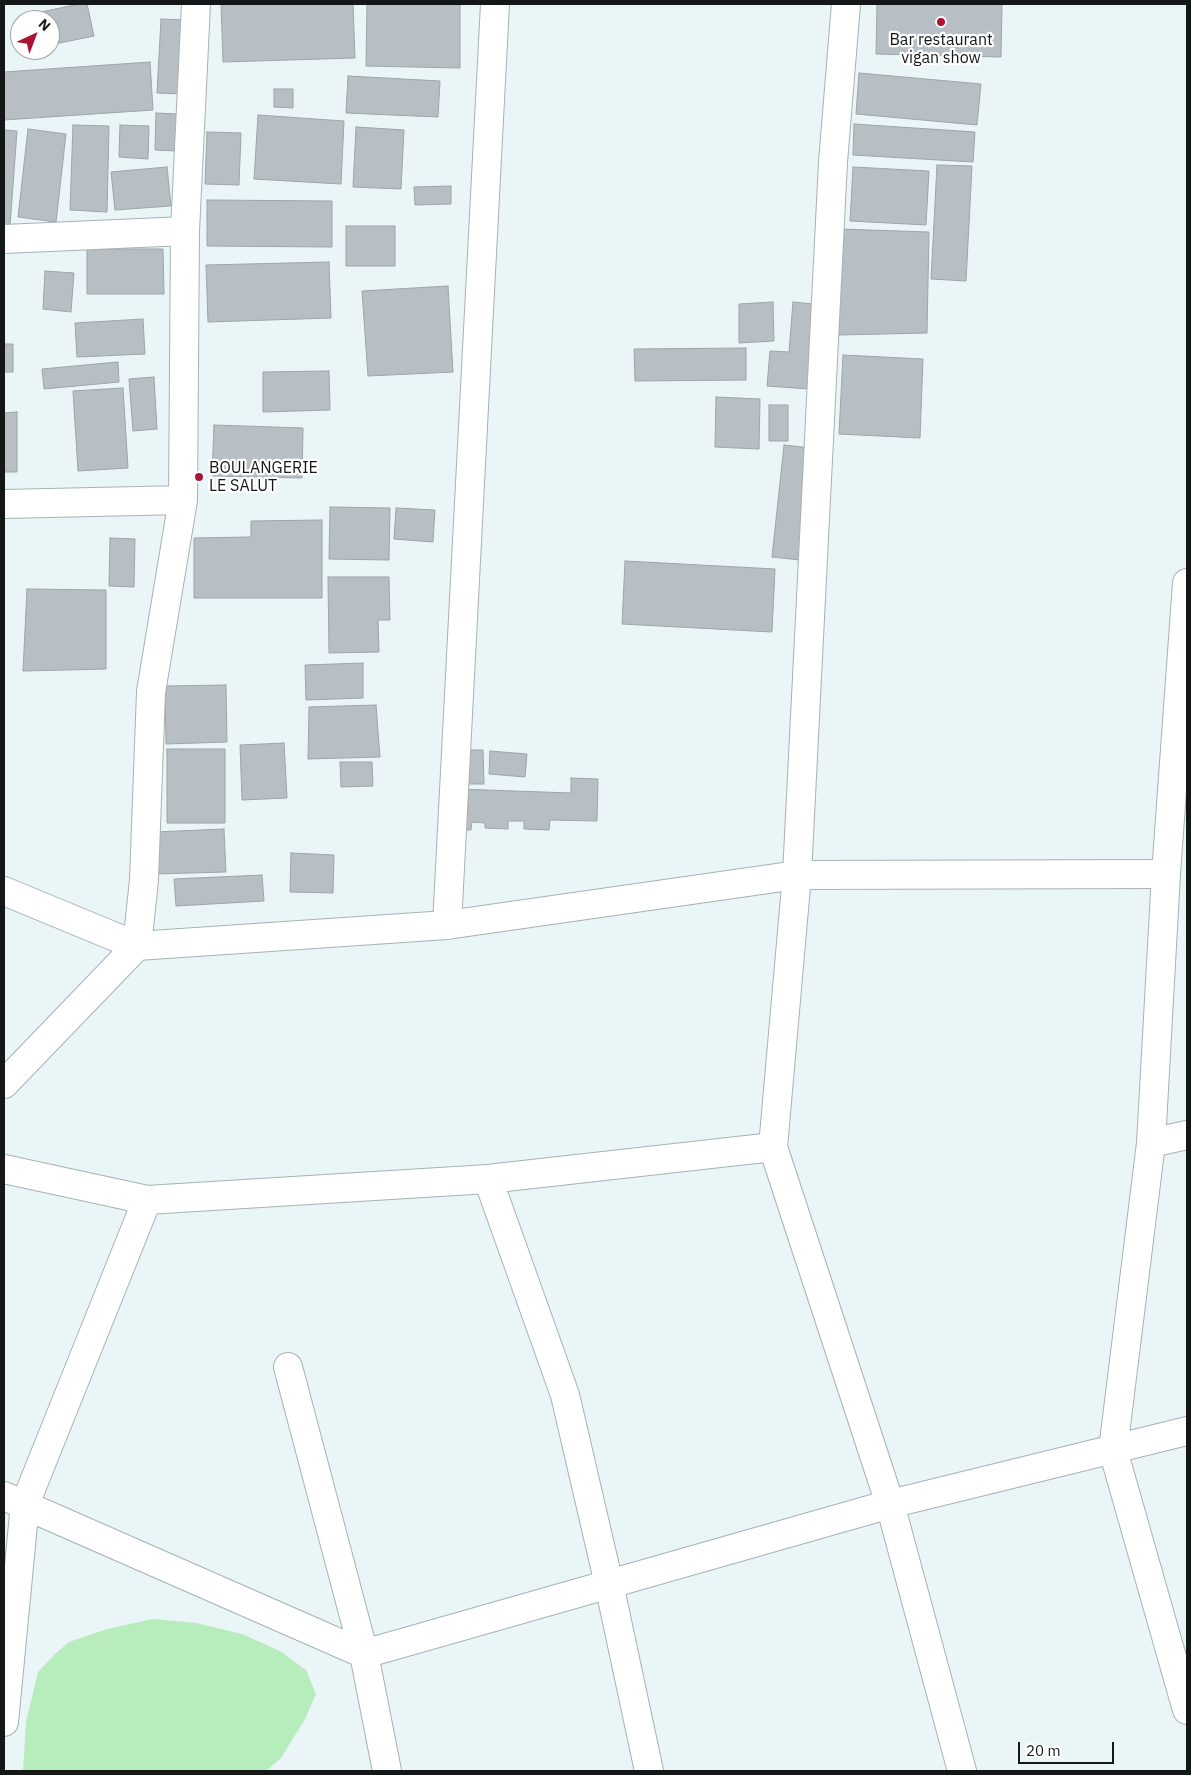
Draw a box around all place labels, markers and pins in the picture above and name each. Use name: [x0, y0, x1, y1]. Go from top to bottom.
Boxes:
marker: Bar restaurant vigan show: [935, 16, 947, 28]
place label: Bar restaurant vigan show: [889, 30, 993, 68]
place label: BOULANGERIE LE SALUT: [209, 458, 318, 496]
marker: BOULANGERIE LE SALUT: [193, 471, 205, 483]

